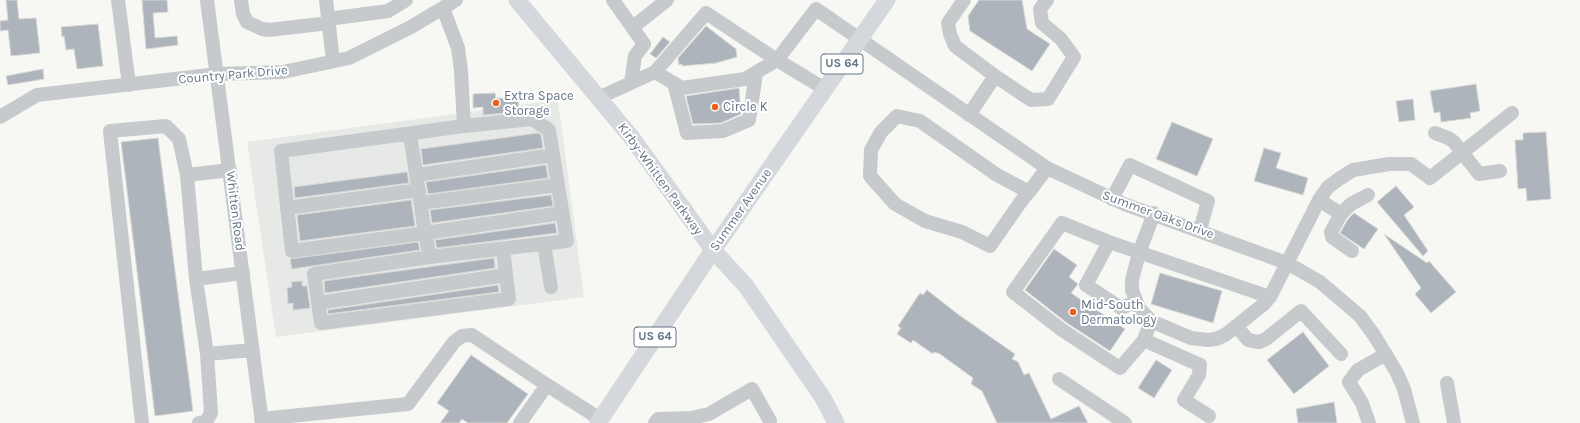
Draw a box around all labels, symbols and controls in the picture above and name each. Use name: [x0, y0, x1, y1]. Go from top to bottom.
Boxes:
road number: US 64: [821, 54, 863, 74]
street label: Country Park Drive: [178, 62, 288, 88]
place label: Extra Space Storage: [504, 88, 574, 119]
marker: Extra Space Storage: [491, 98, 501, 108]
place label: Circle K: [723, 99, 768, 115]
marker: Circle K: [710, 102, 720, 112]
street label: Kirby-Whitten Parkway: [614, 120, 706, 238]
street label: Summer Avenue: [707, 166, 775, 254]
street label: Whitten Road: [222, 170, 248, 252]
street label: Summer Oaks Drive: [1100, 188, 1216, 242]
place label: Mid-South Dermatology: [1081, 297, 1157, 328]
marker: Mid-South Dermatology: [1068, 307, 1078, 317]
road number: US 64: [634, 327, 676, 347]

